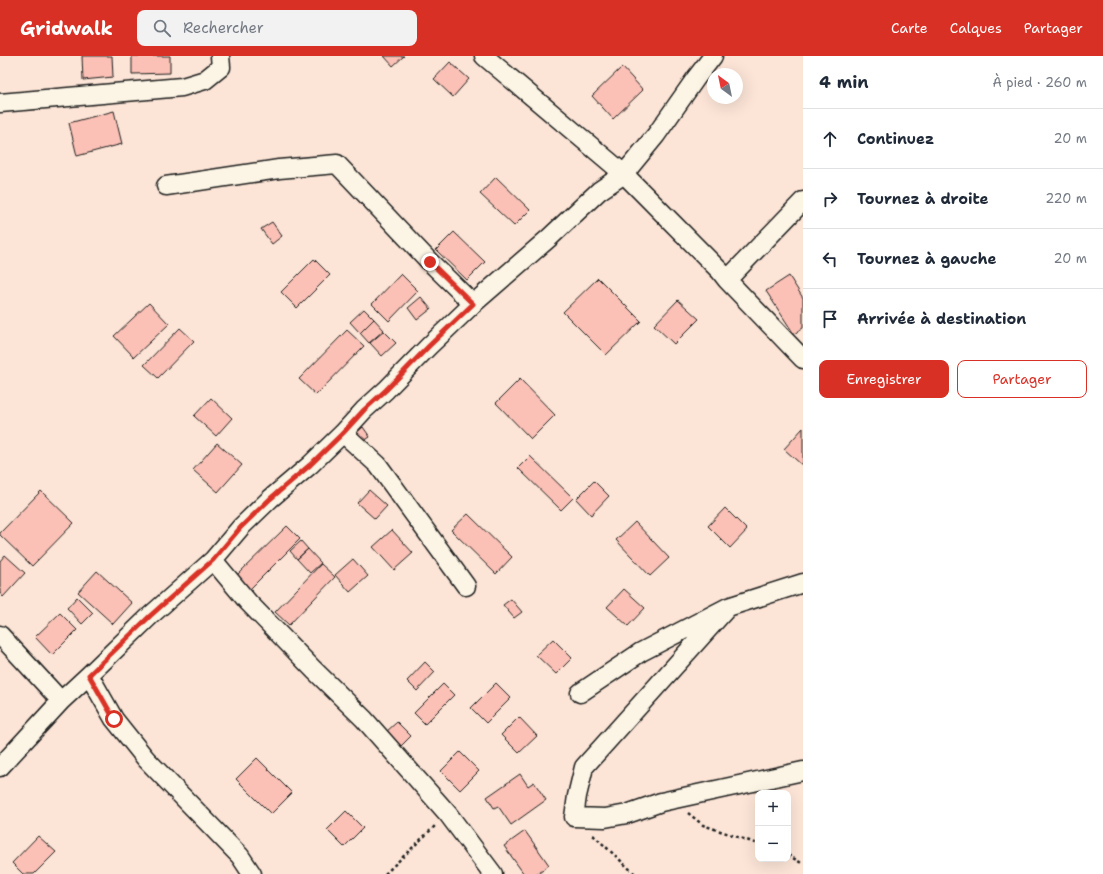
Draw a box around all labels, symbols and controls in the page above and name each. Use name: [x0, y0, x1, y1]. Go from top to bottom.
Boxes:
search box: [137, 10, 417, 46]
text: Gridwalk: [20, 16, 113, 41]
icon: search: [151, 17, 173, 39]
text: Rechercher: [183, 18, 264, 38]
text: Carte: [891, 19, 928, 37]
text: Calques: [950, 19, 1002, 37]
text: Partager: [1024, 19, 1083, 37]
north arrow: [707, 68, 743, 104]
text: 4 min: [819, 71, 869, 93]
text: À pied · 260 m: [992, 74, 1087, 91]
icon: ahead: [819, 128, 841, 150]
text: Continuez: [857, 129, 934, 149]
text: 20 m: [1054, 130, 1087, 147]
icon: right: [819, 188, 841, 210]
text: Tournez à droite: [857, 189, 989, 209]
text: 220 m: [1045, 190, 1087, 207]
icon: left: [819, 248, 841, 270]
text: Tournez à gauche: [857, 249, 997, 269]
text: 20 m: [1054, 250, 1087, 267]
route end: [421, 253, 439, 271]
icon: arrive: [819, 308, 841, 330]
text: Arrivée à destination: [857, 309, 1026, 329]
button: Enregistrer: [819, 360, 949, 398]
button: Partager: [957, 360, 1087, 398]
route start: [105, 710, 123, 728]
map controls: [755, 790, 791, 862]
button: +: [755, 790, 791, 826]
button: −: [755, 826, 791, 862]

